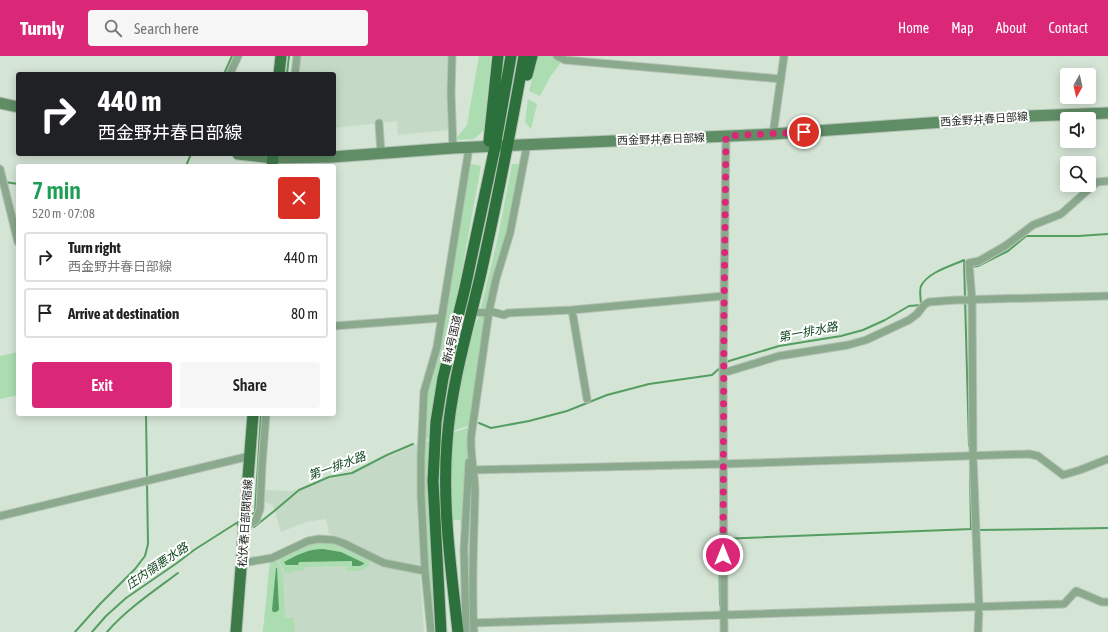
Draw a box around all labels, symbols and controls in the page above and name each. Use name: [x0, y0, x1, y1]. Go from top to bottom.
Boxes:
search box: [88, 10, 368, 46]
text: Turnly: [20, 17, 64, 39]
icon: search: [102, 17, 124, 39]
text: Search here: [134, 20, 199, 37]
text: Home: [898, 20, 929, 36]
text: Map: [951, 20, 974, 36]
text: About: [996, 20, 1027, 36]
text: Contact: [1049, 20, 1088, 36]
north arrow: [1060, 68, 1096, 104]
map controls: [1060, 68, 1096, 192]
text: 440 m: [98, 85, 161, 117]
icon: right: [32, 88, 84, 140]
street label: 西金野井春日部線: [940, 110, 1028, 128]
button: sound: [1060, 112, 1096, 148]
pin: [787, 115, 821, 149]
icon: arrive: [793, 121, 815, 143]
text: 西金野井春日部線: [98, 122, 242, 143]
street label: 西金野井春日部線: [617, 131, 705, 147]
button: search: [1060, 156, 1096, 192]
text: 7 min: [32, 177, 81, 204]
button: close: [278, 177, 320, 219]
text: 520 m · 07:08: [32, 206, 95, 221]
text: Turn right: [68, 239, 121, 256]
icon: right: [34, 246, 56, 268]
text: 440 m: [284, 249, 318, 266]
text: 西金野井春日部線: [68, 259, 172, 274]
icon: arrive: [34, 302, 56, 324]
text: Arrive at destination: [68, 305, 179, 322]
text: 80 m: [291, 305, 318, 322]
street label: 新4号国道: [441, 314, 463, 364]
water label: 第一排水路: [777, 319, 840, 345]
button: Exit: [32, 362, 172, 408]
button: Share: [180, 362, 320, 408]
water label: 第一排水路: [306, 449, 369, 483]
street label: 松伏春日部関宿線: [236, 479, 254, 567]
position arrow: [702, 534, 744, 576]
water label: 庄内領悪水路: [123, 540, 192, 592]

